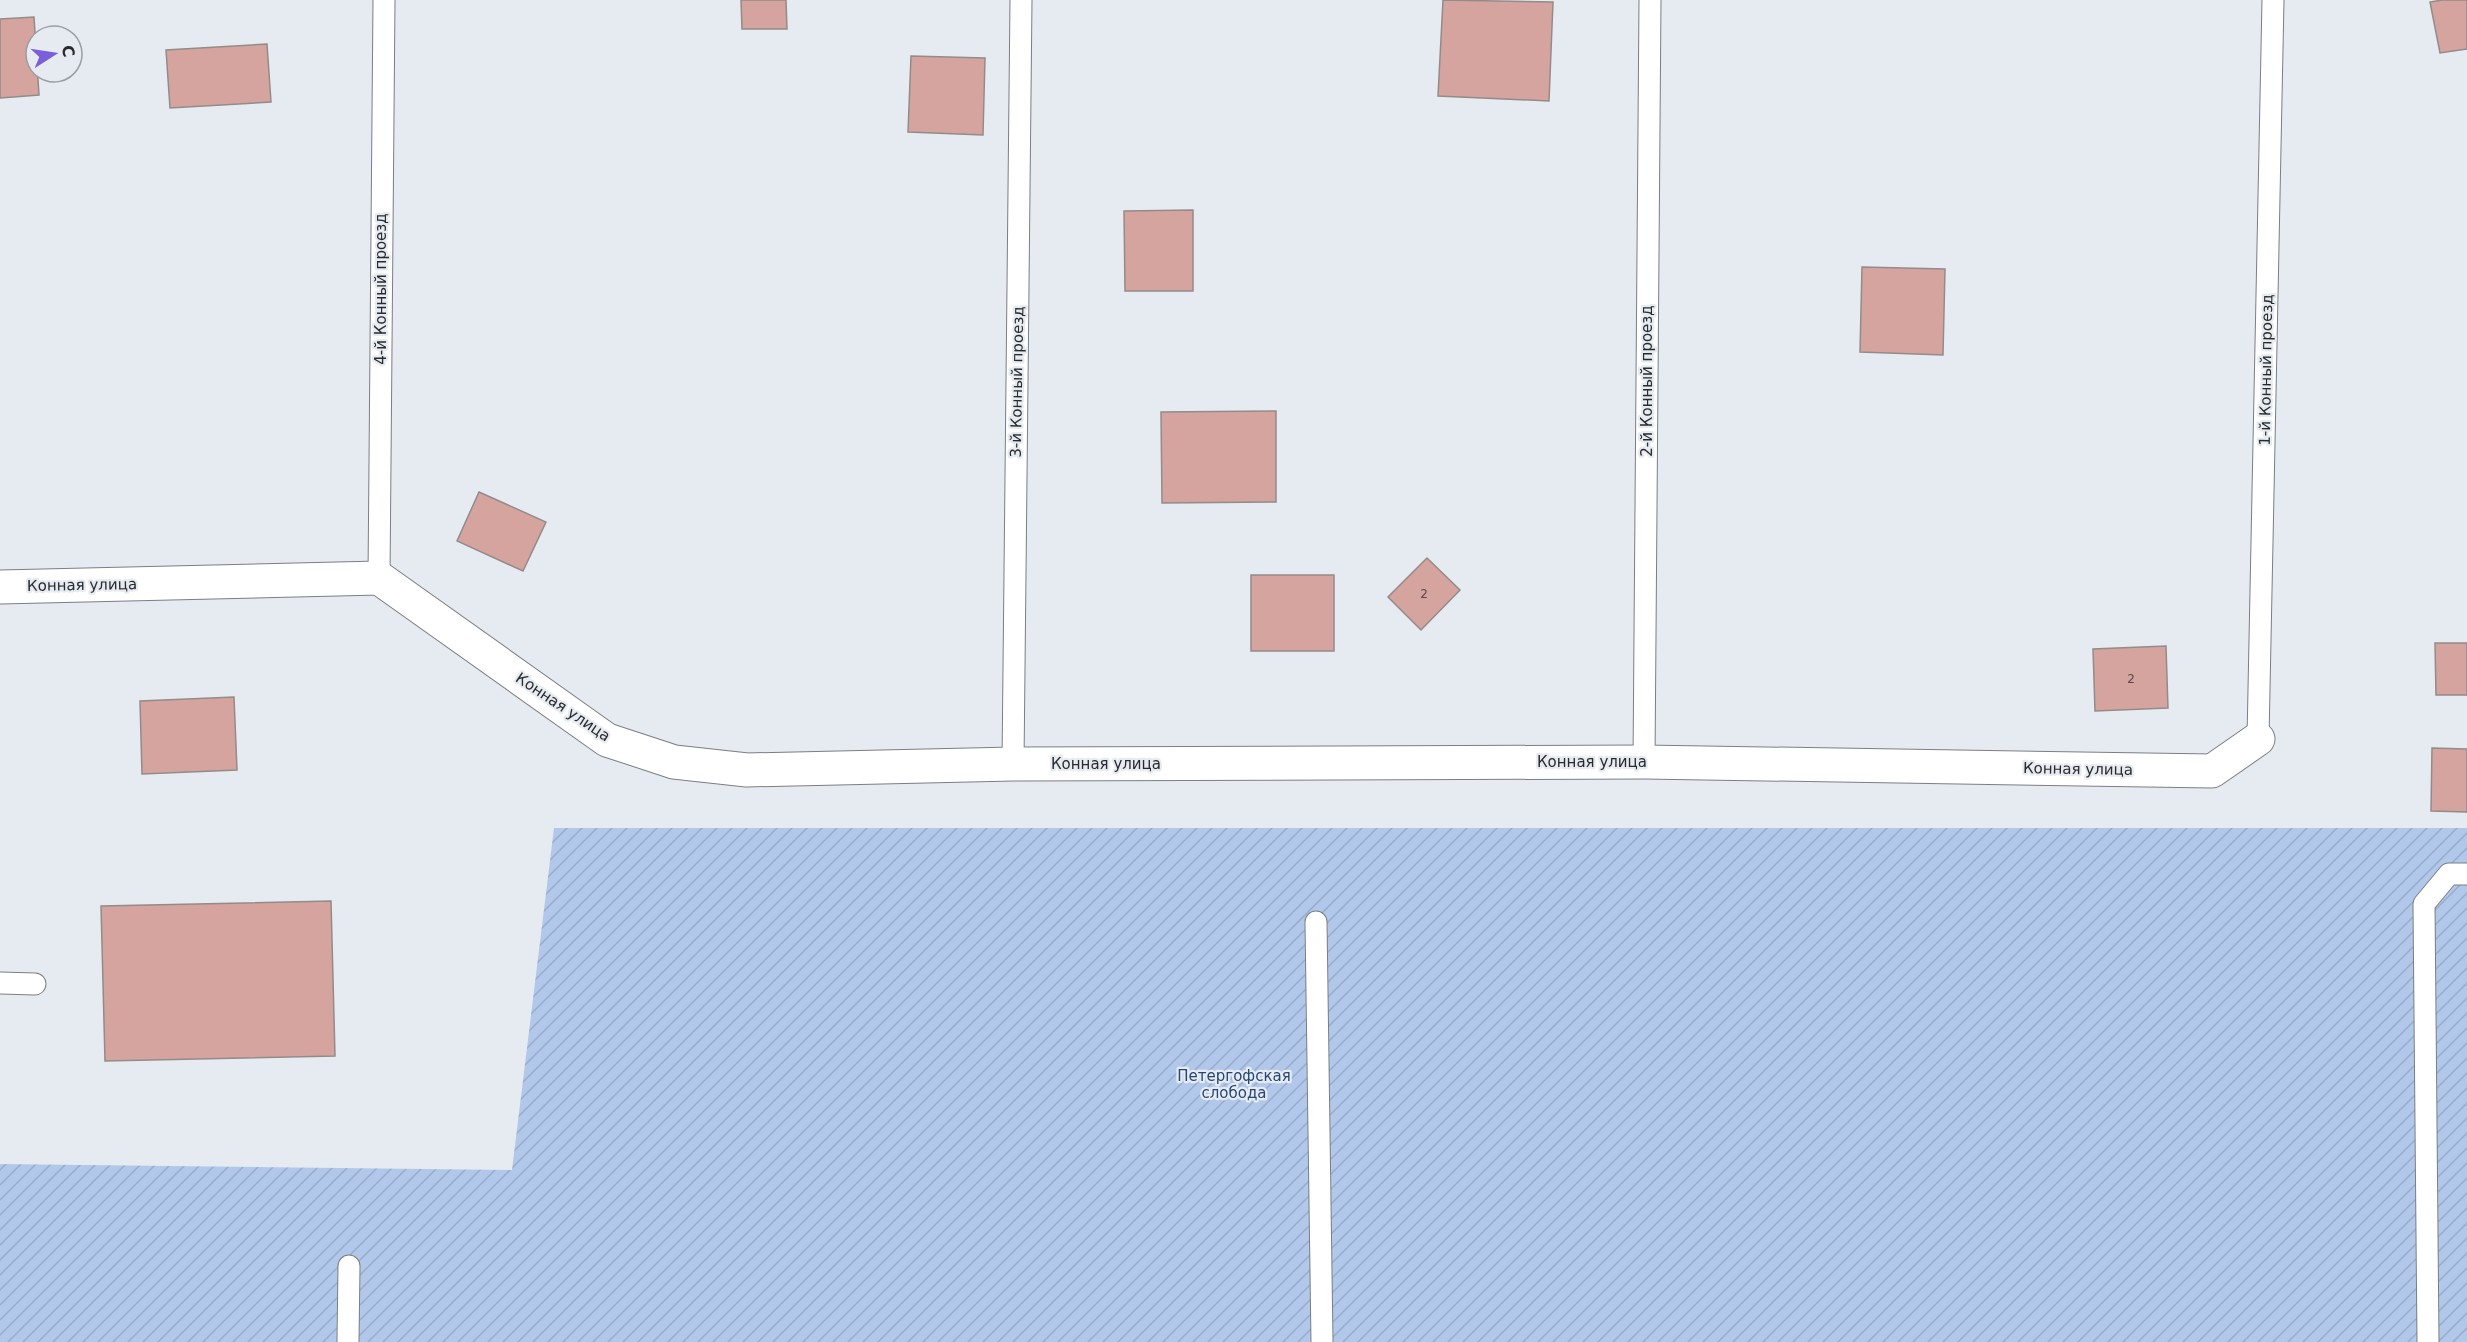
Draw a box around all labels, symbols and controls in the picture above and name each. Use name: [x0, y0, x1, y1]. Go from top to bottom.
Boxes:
north arrow: [24, 24, 84, 84]
text: С: [58, 43, 79, 59]
street label: 4-й Конный проезд: [372, 213, 390, 365]
street label: 1-й Конный проезд: [2256, 294, 2276, 446]
street label: 2-й Конный проезд: [1638, 305, 1656, 457]
street label: 3-й Конный проезд: [1007, 306, 1027, 458]
street label: Конная улица: [27, 575, 137, 595]
house number: 2: [1420, 587, 1428, 601]
street label: Конная улица: [512, 669, 614, 745]
house number: 2: [2127, 672, 2135, 686]
street label: Конная улица: [1537, 753, 1647, 771]
street label: Конная улица: [1051, 755, 1161, 773]
street label: Конная улица: [2023, 759, 2133, 779]
park label: Петергофская слобода: [1177, 1067, 1291, 1102]

